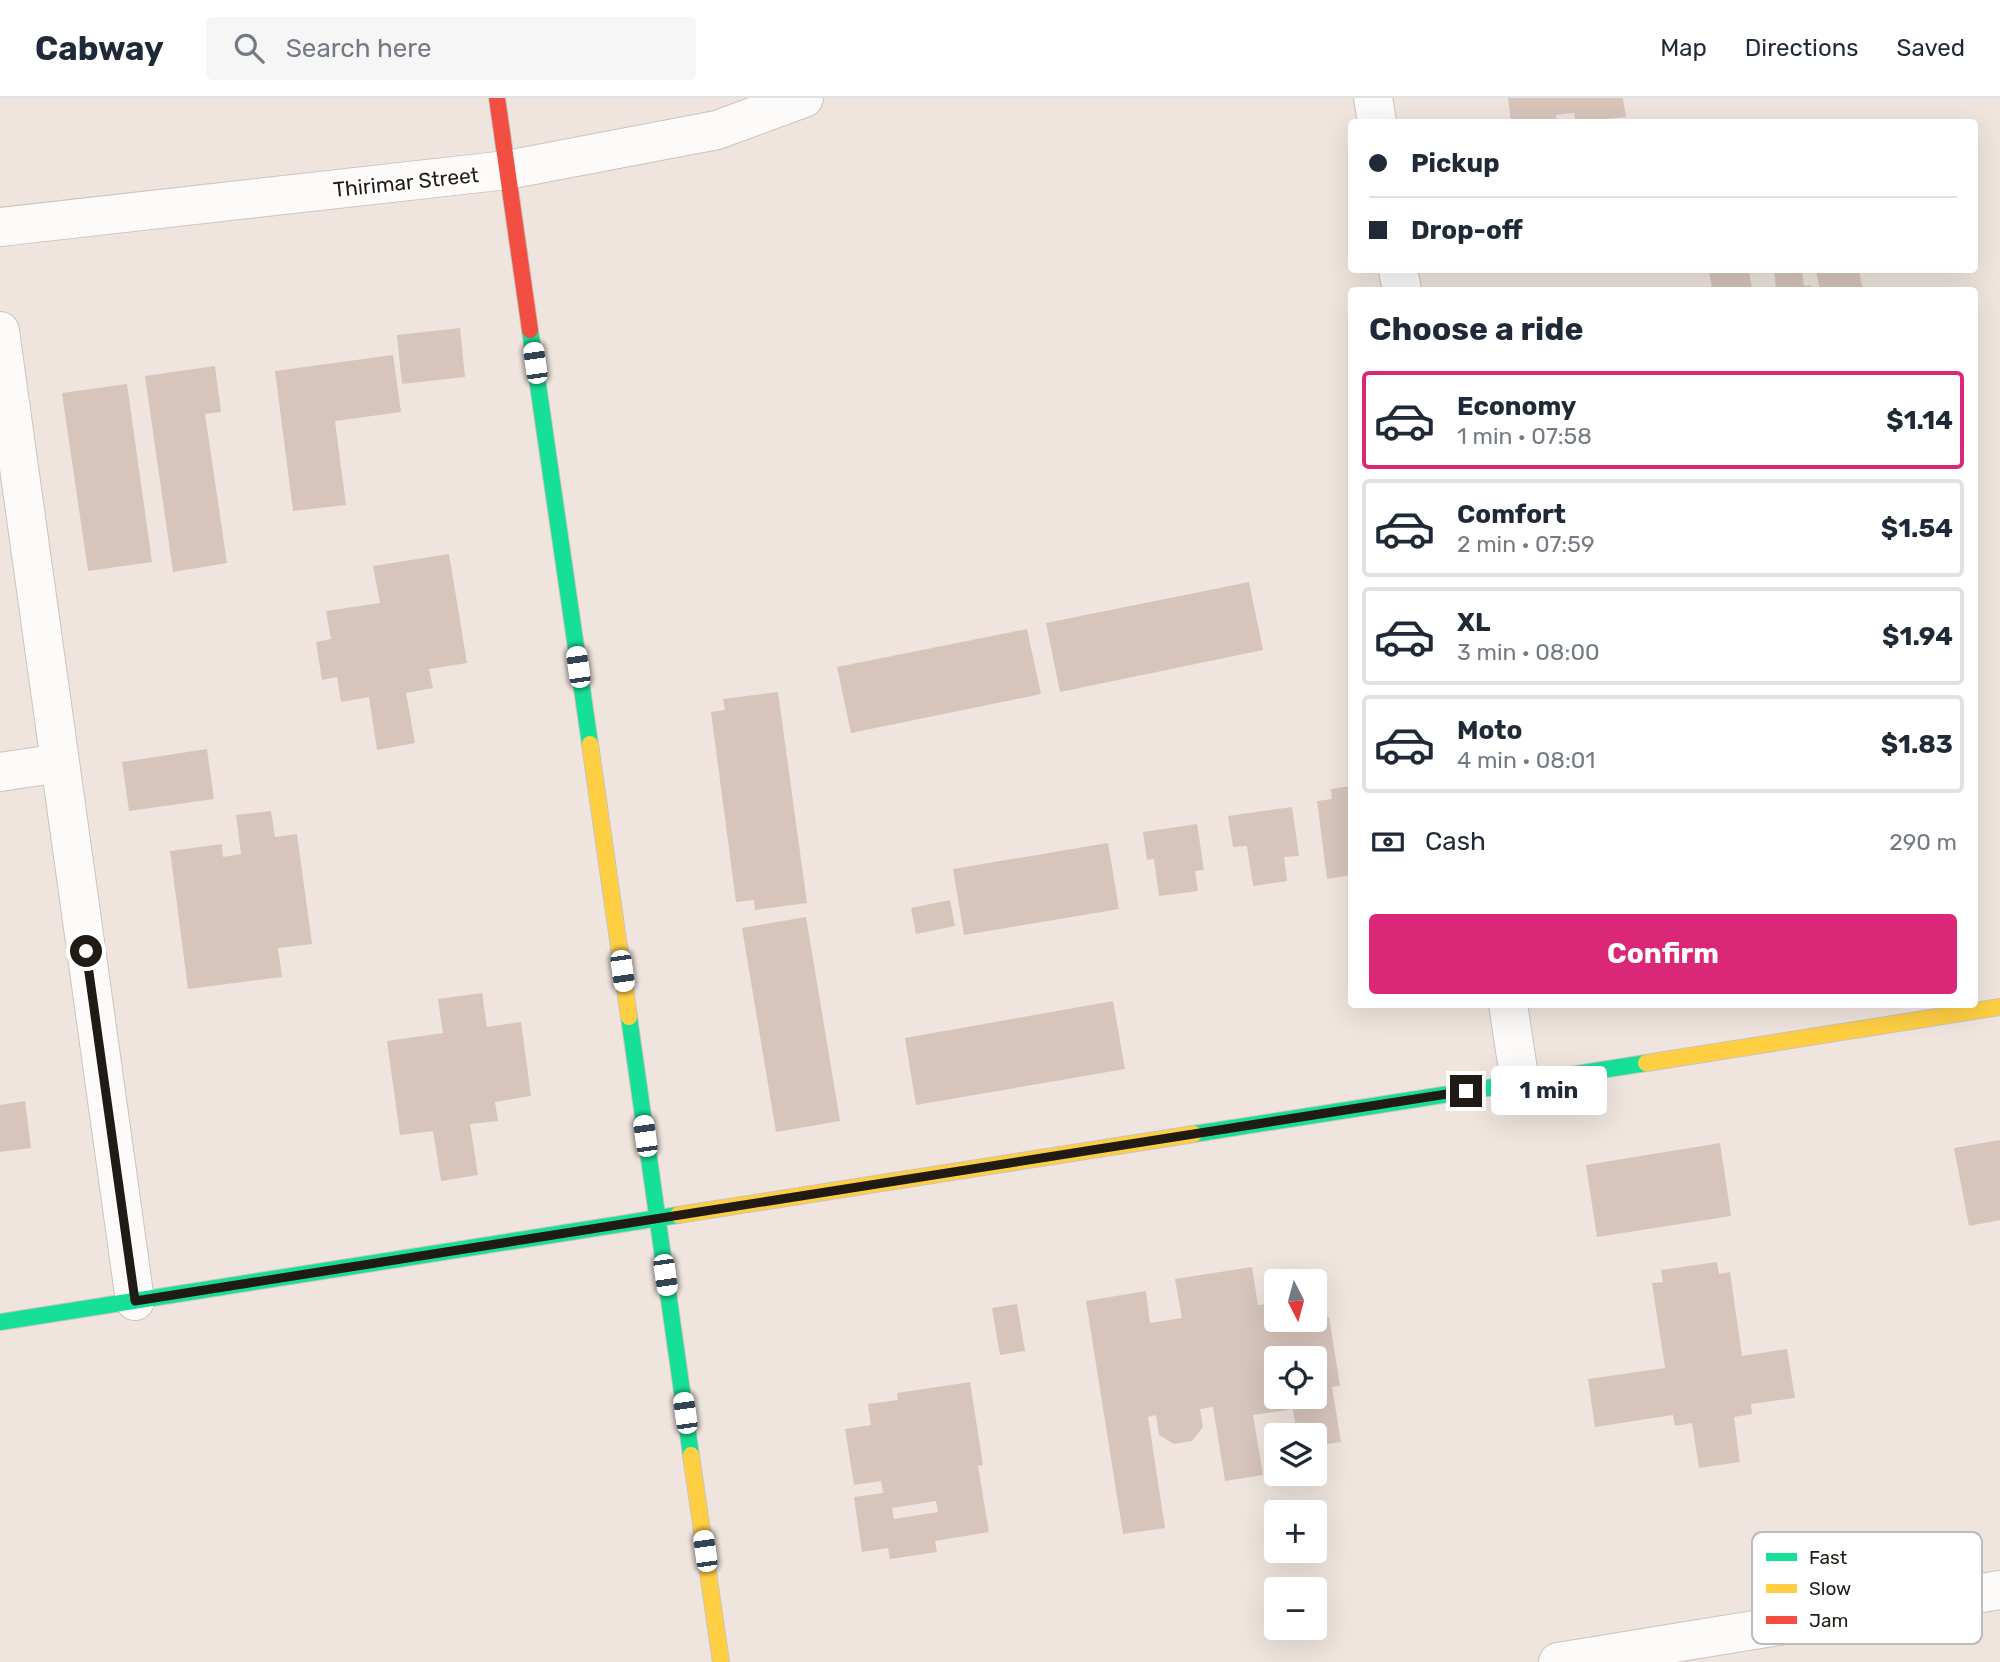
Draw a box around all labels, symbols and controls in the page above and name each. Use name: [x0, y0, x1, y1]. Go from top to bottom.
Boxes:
search box: [206, 17, 696, 80]
text: Cabway: [35, 29, 164, 68]
icon: search: [230, 29, 268, 67]
text: Search here: [286, 33, 432, 64]
text: Map: [1660, 34, 1707, 62]
text: Directions: [1745, 34, 1858, 62]
text: Saved: [1896, 34, 1965, 62]
text: Pickup: [1411, 148, 1500, 179]
street label: Thirimar Street: [332, 162, 480, 202]
text: Drop-off: [1411, 215, 1523, 246]
text: Choose a ride: [1369, 310, 1583, 348]
car: [522, 341, 549, 385]
icon: car: [1373, 389, 1436, 452]
text: Economy: [1457, 391, 1576, 422]
text: $1.14: [1886, 405, 1953, 436]
text: 1 min · 07:58: [1457, 422, 1592, 450]
icon: car: [1373, 497, 1436, 560]
text: Comfort: [1457, 499, 1566, 530]
text: $1.54: [1881, 513, 1953, 544]
text: 2 min · 07:59: [1457, 530, 1595, 558]
icon: car: [1373, 605, 1436, 668]
text: XL: [1457, 607, 1490, 638]
text: $1.94: [1882, 621, 1953, 652]
text: 3 min · 08:00: [1457, 638, 1600, 666]
car: [565, 645, 592, 689]
icon: car: [1373, 713, 1436, 776]
text: Moto: [1457, 715, 1522, 746]
text: $1.83: [1881, 729, 1953, 760]
text: 4 min · 08:01: [1457, 746, 1595, 774]
icon: cash: [1369, 823, 1407, 861]
text: Cash: [1425, 826, 1486, 857]
text: 290 m: [1889, 828, 1957, 856]
button: Confirm: [1369, 914, 1957, 994]
route start: [70, 935, 102, 967]
car: [609, 949, 636, 993]
callout: 1 min: [1490, 1066, 1606, 1116]
route end: [1450, 1075, 1482, 1107]
text: 1 min: [1520, 1076, 1578, 1104]
car: [632, 1114, 659, 1158]
car: [652, 1253, 679, 1297]
north arrow: [1264, 1269, 1326, 1332]
map controls: [1264, 1269, 1327, 1640]
button: locate: [1264, 1346, 1327, 1409]
car: [672, 1391, 699, 1435]
button: layers: [1264, 1423, 1327, 1486]
button: +: [1264, 1500, 1327, 1563]
car: [692, 1529, 719, 1573]
legend: [1752, 1532, 1982, 1644]
text: Fast: [1809, 1546, 1848, 1569]
button: −: [1264, 1577, 1327, 1640]
text: Slow: [1809, 1577, 1851, 1600]
text: Jam: [1809, 1609, 1848, 1632]

